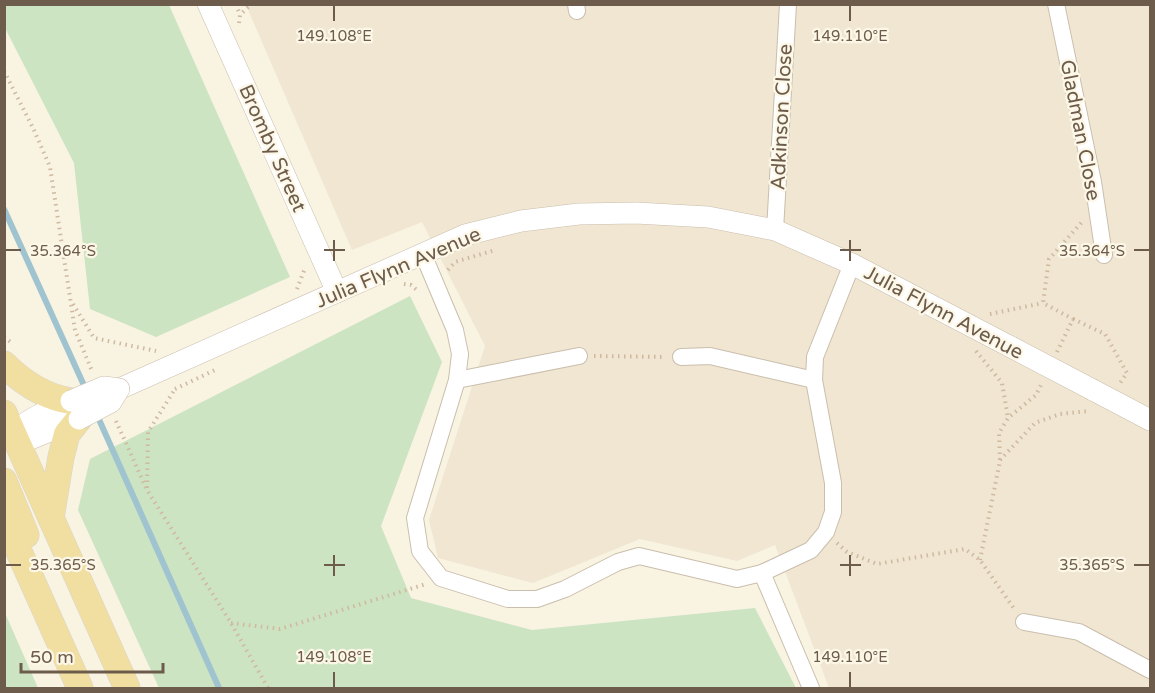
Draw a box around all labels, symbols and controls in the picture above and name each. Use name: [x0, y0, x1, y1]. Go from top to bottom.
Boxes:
text: 149.108°E: [296, 27, 372, 45]
text: 149.110°E: [812, 27, 888, 45]
street label: Adkinson Close: [766, 43, 798, 191]
street label: Gladman Close: [1055, 58, 1105, 203]
street label: Bromby Street: [233, 81, 311, 216]
street label: Julia Flynn Avenue: [312, 222, 484, 314]
text: 35.364°S: [30, 242, 96, 260]
text: 35.364°S: [1059, 242, 1125, 260]
street label: Julia Flynn Avenue: [860, 261, 1027, 365]
text: 35.365°S: [30, 556, 96, 574]
text: 35.365°S: [1059, 556, 1125, 574]
scale bar: [21, 636, 164, 674]
text: 50 m: [30, 646, 74, 668]
text: 149.108°E: [296, 648, 372, 666]
text: 149.110°E: [812, 648, 888, 666]

